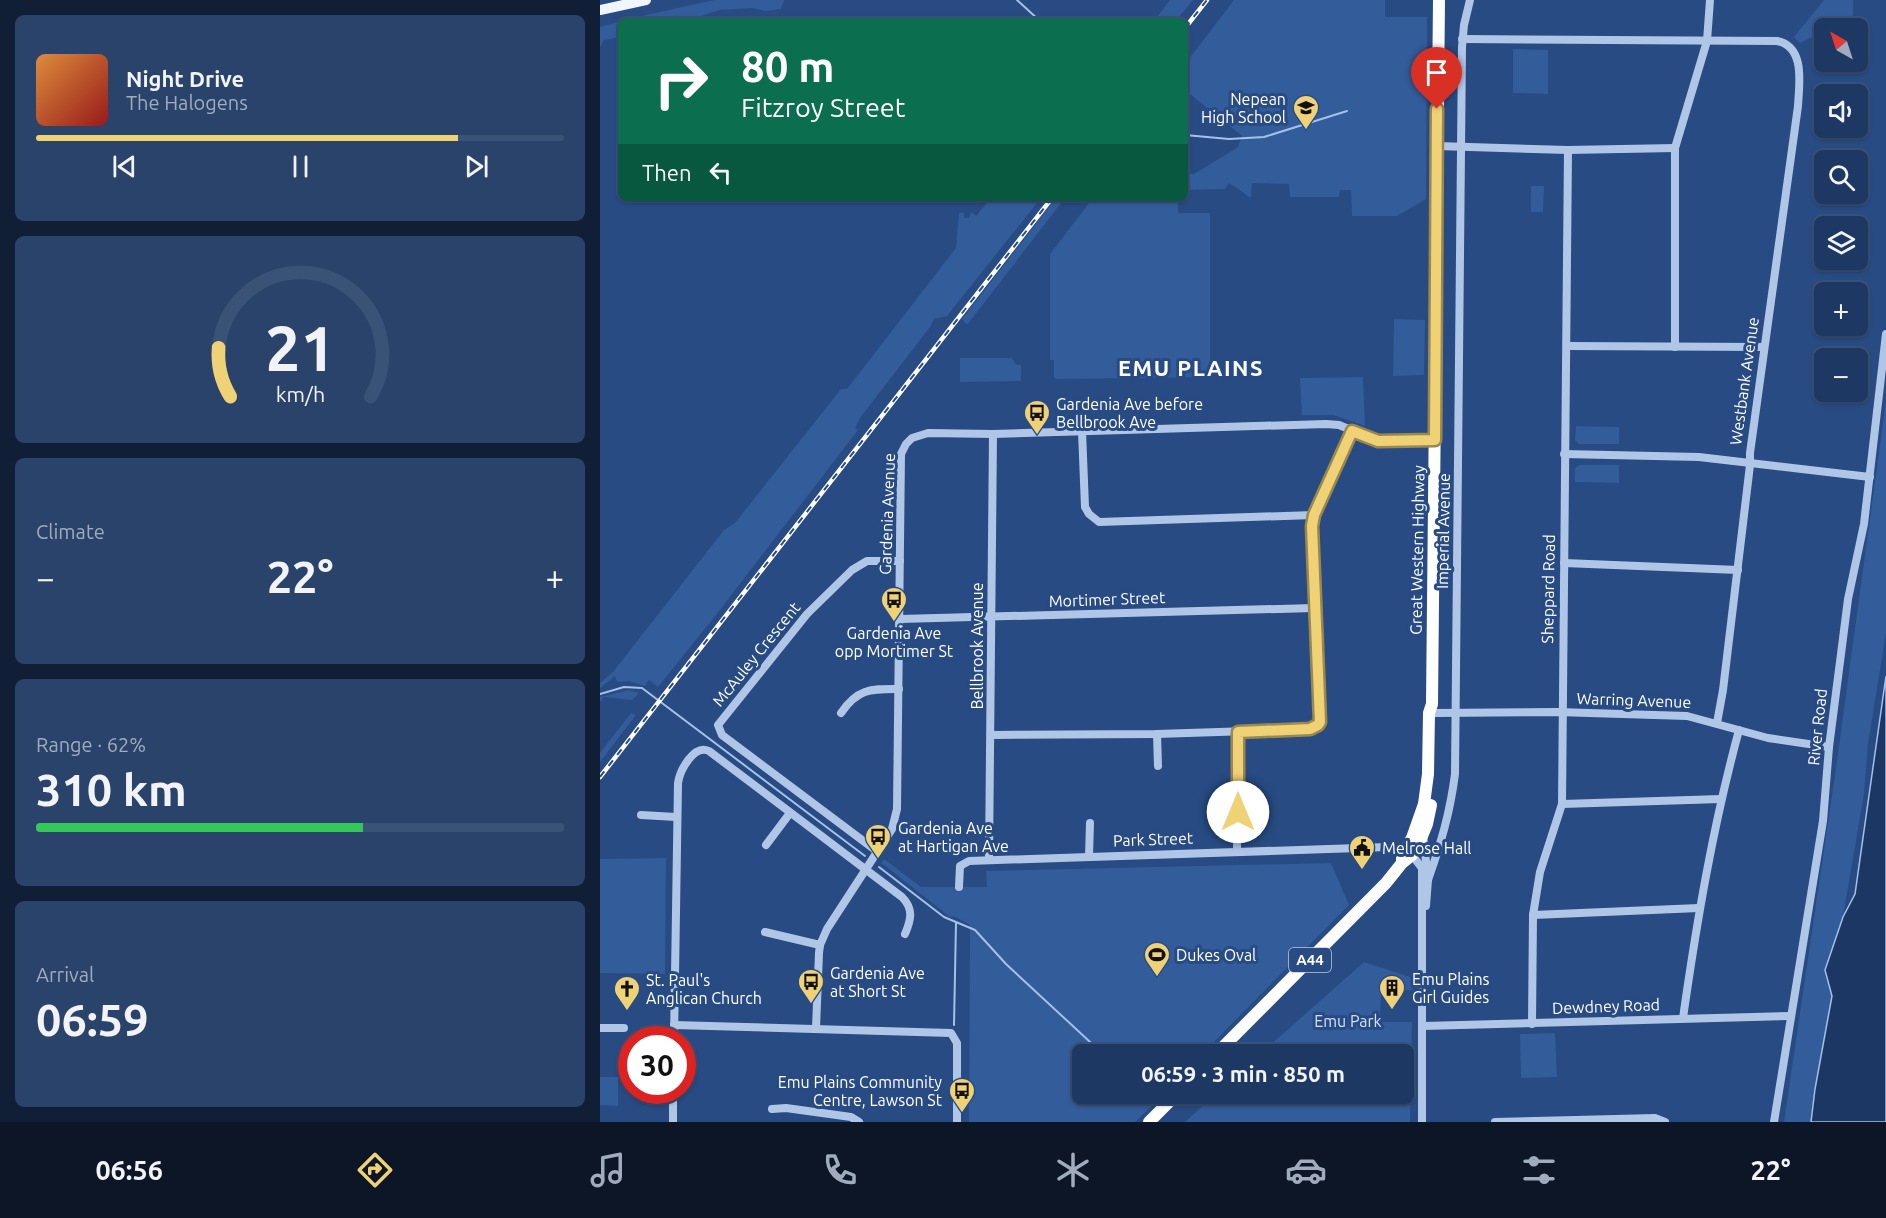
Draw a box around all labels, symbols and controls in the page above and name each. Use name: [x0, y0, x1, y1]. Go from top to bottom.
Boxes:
north arrow: [1814, 18, 1868, 72]
map controls: [1814, 18, 1868, 402]
icon: right: [642, 42, 720, 120]
text: 80 m: [741, 43, 835, 90]
pin: [1411, 47, 1462, 109]
icon: arrive: [1420, 56, 1453, 89]
text: Night Drive: [126, 66, 244, 91]
button: sound: [1814, 84, 1868, 138]
place label: Nepean High School: [1201, 90, 1286, 126]
text: The Halogens: [126, 91, 248, 114]
text: Fitzroy Street: [741, 92, 905, 122]
school or university icon: Nepean High School: [1291, 93, 1321, 131]
icon: previous: [108, 150, 141, 183]
icon: pause: [284, 150, 317, 183]
icon: next: [460, 150, 493, 183]
button: search: [1814, 150, 1868, 204]
icon: left: [704, 156, 737, 189]
text: Then: [642, 160, 692, 185]
button: layers: [1814, 216, 1868, 270]
button: +: [1814, 282, 1868, 336]
text: 21: [265, 313, 335, 383]
street label: Westbank Avenue: [1726, 316, 1762, 446]
button: −: [1814, 348, 1868, 402]
district label: EMU PLAINS: [1118, 355, 1264, 380]
text: km/h: [275, 382, 325, 406]
place label: Gardenia Ave before Bellbrook Ave: [1056, 395, 1203, 431]
bus stop icon: Gardenia Ave before Bellbrook Ave: [1022, 398, 1052, 436]
street label: Gardenia Avenue: [876, 453, 898, 575]
street label: Great Western Highway: [1407, 465, 1427, 635]
street label: Imperial Avenue: [1433, 473, 1453, 589]
text: Climate: [36, 520, 105, 543]
street label: Sheppard Road: [1538, 534, 1558, 644]
text: 22°: [267, 551, 333, 602]
text: −: [36, 559, 55, 596]
text: +: [545, 559, 564, 596]
street label: Bellbrook Avenue: [968, 582, 986, 710]
bus stop icon: Gardenia Ave opp Mortimer St: [879, 585, 909, 623]
street label: Mortimer Street: [1048, 588, 1166, 610]
street label: McAuley Crescent: [709, 598, 804, 710]
place label: Gardenia Ave opp Mortimer St: [835, 624, 954, 660]
street label: River Road: [1804, 688, 1830, 766]
street label: Warring Avenue: [1576, 689, 1692, 711]
text: Range · 62%: [36, 733, 146, 756]
text: 310 km: [36, 764, 187, 815]
position arrow: [1206, 780, 1270, 844]
place label: Gardenia Ave at Hartigan Ave: [898, 819, 1009, 855]
bus stop icon: Gardenia Ave at Hartigan Ave: [863, 822, 893, 860]
street label: Park Street: [1113, 829, 1194, 849]
public building icon: Melrose Hall: [1347, 833, 1377, 871]
place label: Melrose Hall: [1382, 839, 1472, 857]
sports icon: Dukes Oval: [1142, 940, 1172, 978]
place label: Dukes Oval: [1176, 946, 1256, 964]
road number: A44: [1289, 948, 1331, 972]
text: Arrival: [36, 963, 94, 986]
place label: Gardenia Ave at Short St: [830, 964, 925, 1000]
bus stop icon: Gardenia Ave at Short St: [796, 967, 826, 1005]
place label: Emu Plains Girl Guides: [1412, 970, 1490, 1006]
place label: St. Paul's Anglican Church: [646, 971, 762, 1007]
building icon: Emu Plains Girl Guides: [1377, 973, 1407, 1011]
church icon: St. Paul's Anglican Church: [612, 974, 642, 1012]
text: 06:59: [36, 994, 149, 1045]
street label: Dewdney Road: [1552, 995, 1660, 1017]
park label: Emu Park: [1314, 1012, 1382, 1030]
speed limit sign: 30: [618, 1026, 696, 1104]
text: 06:59 · 3 min · 850 m: [1141, 1061, 1345, 1086]
place label: Emu Plains Community Centre, Lawson St: [778, 1073, 943, 1109]
bus stop icon: Emu Plains Community Centre, Lawson St: [947, 1076, 977, 1114]
icon: directions: [354, 1149, 396, 1191]
icon: music: [587, 1149, 629, 1191]
icon: phone: [819, 1149, 861, 1191]
icon: climate: [1052, 1149, 1094, 1191]
icon: car: [1285, 1149, 1327, 1191]
icon: filters: [1518, 1149, 1560, 1191]
text: 06:56: [95, 1155, 163, 1185]
text: 22°: [1751, 1155, 1791, 1185]

